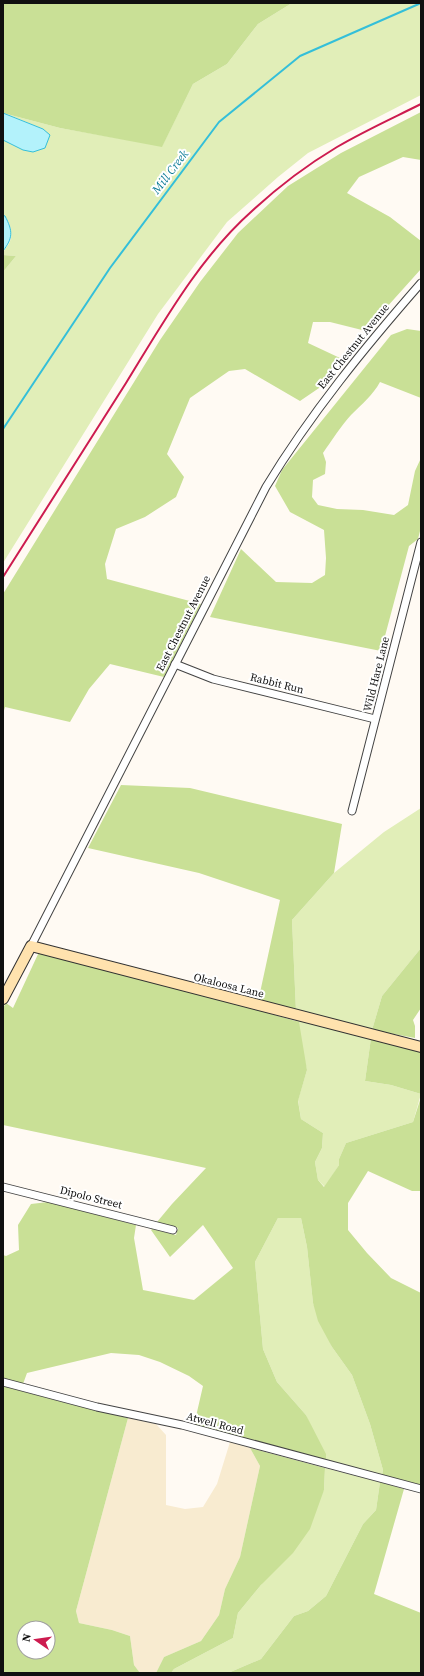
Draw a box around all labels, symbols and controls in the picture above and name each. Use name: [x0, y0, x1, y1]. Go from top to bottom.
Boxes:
water label: Mill Creek: [148, 147, 192, 198]
street label: East Chestnut Avenue: [314, 300, 393, 392]
street label: East Chestnut Avenue: [153, 572, 214, 674]
street label: Wild Hare Lane: [360, 635, 393, 713]
street label: Rabbit Run: [248, 670, 306, 697]
street label: Okaloosa Lane: [192, 969, 266, 1002]
street label: Dipolo Street: [58, 1183, 124, 1213]
street label: Atwell Road: [185, 1409, 246, 1438]
north arrow: [16, 1620, 56, 1660]
text: N: [19, 1632, 35, 1643]

